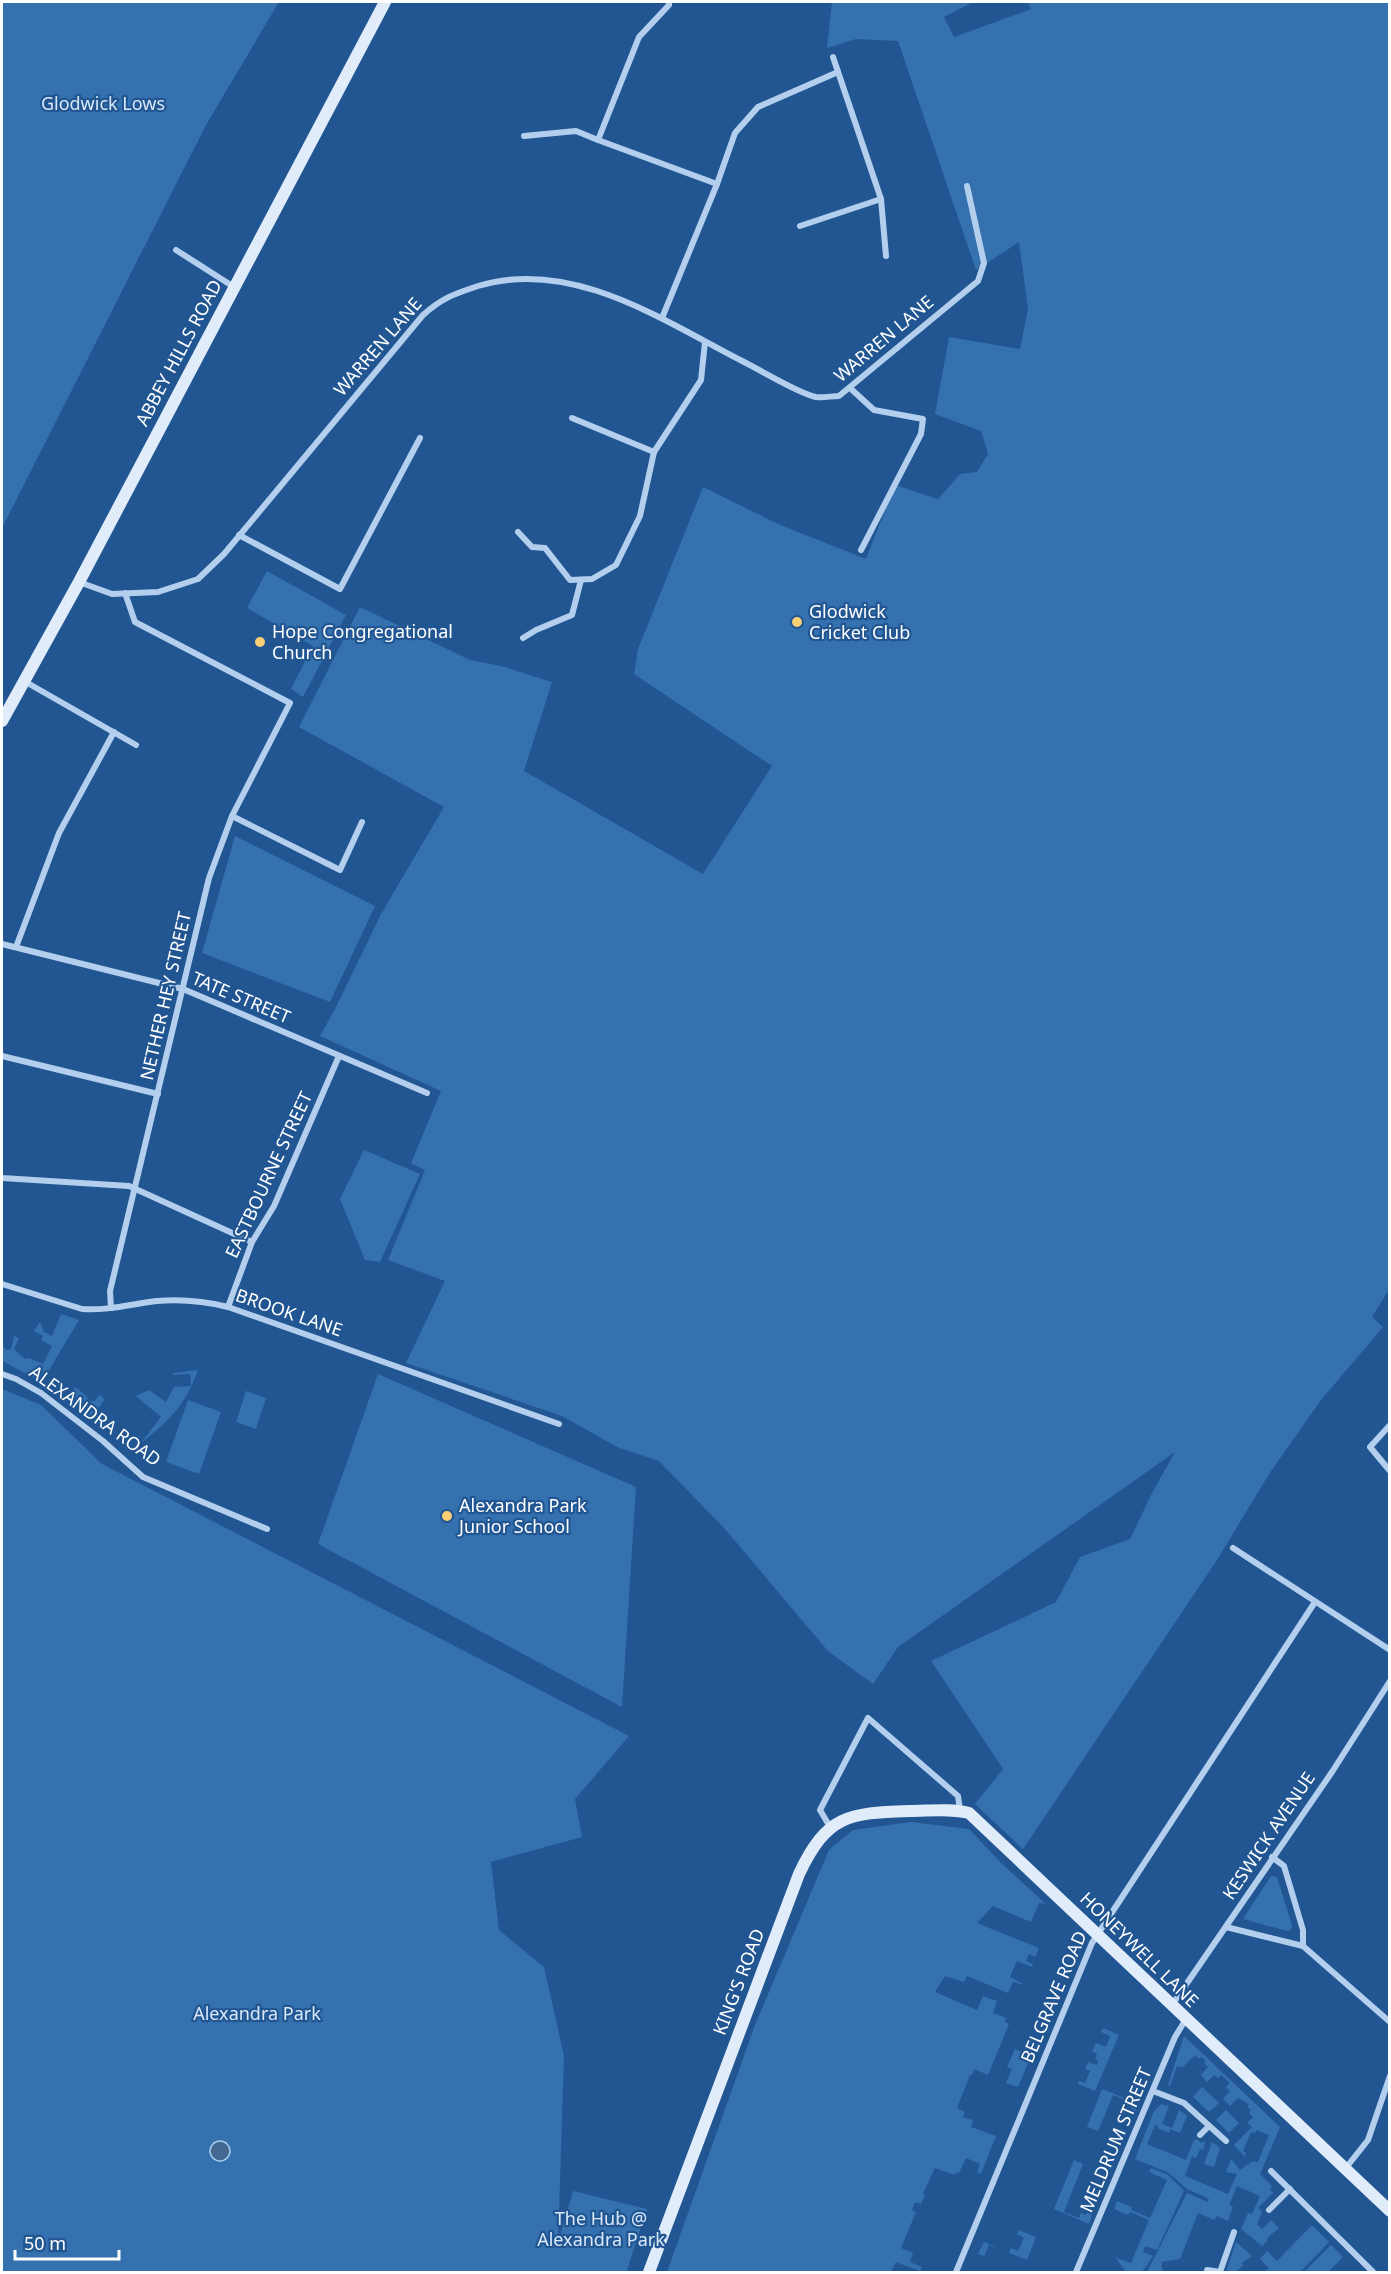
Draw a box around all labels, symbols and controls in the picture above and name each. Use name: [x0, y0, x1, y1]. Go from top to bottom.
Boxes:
park label: Glodwick Lows: [41, 91, 165, 115]
street label: ABBEY HILLS ROAD: [129, 275, 227, 430]
street label: WARREN LANE: [829, 290, 938, 387]
street label: WARREN LANE: [328, 292, 427, 401]
place label: Glodwick Cricket Club: [809, 599, 910, 644]
marker: Glodwick Cricket Club: [790, 615, 804, 629]
place label: Hope Congregational Church: [272, 619, 453, 664]
marker: Hope Congregational Church: [253, 635, 267, 649]
street label: NETHER HEY STREET: [134, 909, 196, 1082]
street label: TATE STREET: [188, 966, 294, 1029]
street label: EASTBOURNE STREET: [219, 1087, 317, 1262]
street label: BROOK LANE: [233, 1283, 346, 1342]
street label: ALEXANDRA ROAD: [25, 1359, 166, 1471]
place label: Alexandra Park Junior School: [457, 1493, 587, 1538]
marker: Alexandra Park Junior School: [440, 1509, 454, 1523]
street label: KESWICK AVENUE: [1216, 1767, 1320, 1904]
street label: HONEYWELL LANE: [1075, 1886, 1204, 2012]
street label: KING'S ROAD: [707, 1925, 769, 2038]
street label: BELGRAVE ROAD: [1015, 1927, 1092, 2066]
park label: Alexandra Park: [193, 2001, 321, 2025]
street label: MELDRUM STREET: [1074, 2063, 1156, 2216]
park label: The Hub @ Alexandra Park: [537, 2206, 665, 2251]
scale bar: [15, 2223, 118, 2261]
text: 50 m: [24, 2231, 66, 2255]

